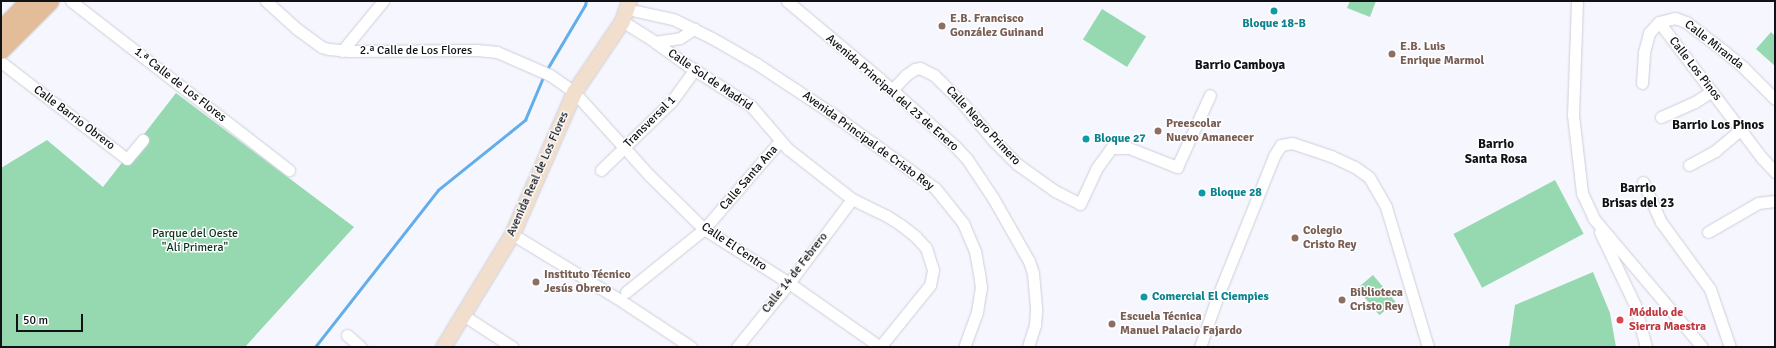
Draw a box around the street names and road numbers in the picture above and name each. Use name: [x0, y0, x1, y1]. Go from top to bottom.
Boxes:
street label: Calle Miranda: [1682, 17, 1746, 73]
street label: Avenida Principal del 23 de Enero: [823, 32, 961, 154]
street label: Calle Los Pinos: [1666, 34, 1724, 104]
street label: 2.ª Calle de Los Flores: [360, 44, 472, 58]
street label: 1.ª Calle de Los Flores: [131, 45, 229, 125]
street label: Calle Sol de Madrid: [665, 46, 755, 114]
street label: Calle Barrio Obrero: [31, 83, 117, 153]
street label: Calle Negro Primero: [943, 84, 1023, 168]
street label: Avenida Principal de Cristo Rey: [799, 88, 937, 194]
street label: Transversal 1: [621, 93, 679, 151]
street label: Avenida Real de Los Flores: [504, 109, 572, 239]
street label: Calle Santa Ana: [717, 143, 781, 213]
street label: Calle El Centro: [698, 220, 770, 274]
street label: Calle 14 de Febrero: [759, 230, 831, 316]

